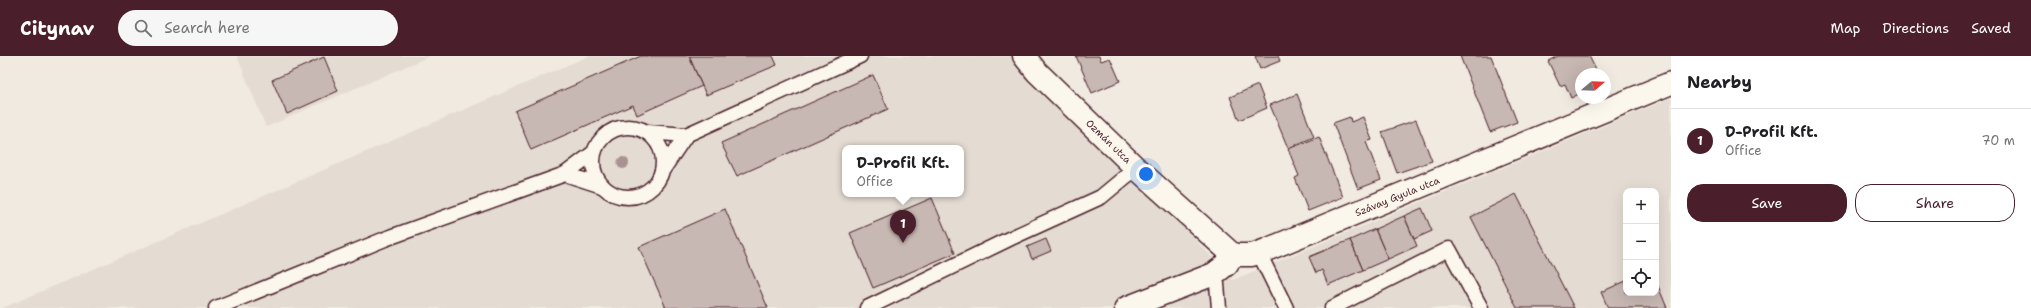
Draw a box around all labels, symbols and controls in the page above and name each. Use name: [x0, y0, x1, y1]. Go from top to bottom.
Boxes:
search box: [118, 10, 398, 46]
text: Citynav: [20, 16, 94, 41]
icon: search: [132, 17, 154, 39]
text: Search here: [164, 18, 250, 38]
text: Map: [1831, 19, 1861, 37]
text: Directions: [1883, 19, 1949, 37]
text: Saved: [1971, 19, 2011, 37]
north arrow: [1575, 68, 1611, 104]
text: Nearby: [1687, 71, 1752, 93]
street label: Ozmán utca: [1083, 117, 1135, 167]
text: D-Profil Kft.: [1725, 122, 1818, 142]
text: 1: [1697, 132, 1703, 149]
text: 70 m: [1981, 132, 2015, 149]
text: Office: [1725, 142, 1762, 159]
popup: [842, 145, 964, 197]
text: D-Profil Kft.: [856, 153, 950, 173]
your location: [1136, 164, 1156, 184]
text: Office: [856, 173, 893, 190]
street label: Szávay Gyula utca: [1353, 173, 1442, 219]
button: Save: [1687, 184, 1847, 222]
button: Share: [1855, 184, 2015, 222]
map controls: [1623, 188, 1659, 296]
button: +: [1623, 188, 1659, 224]
pin: 1: [890, 210, 916, 243]
button: −: [1623, 224, 1659, 260]
button: locate: [1623, 260, 1659, 296]

